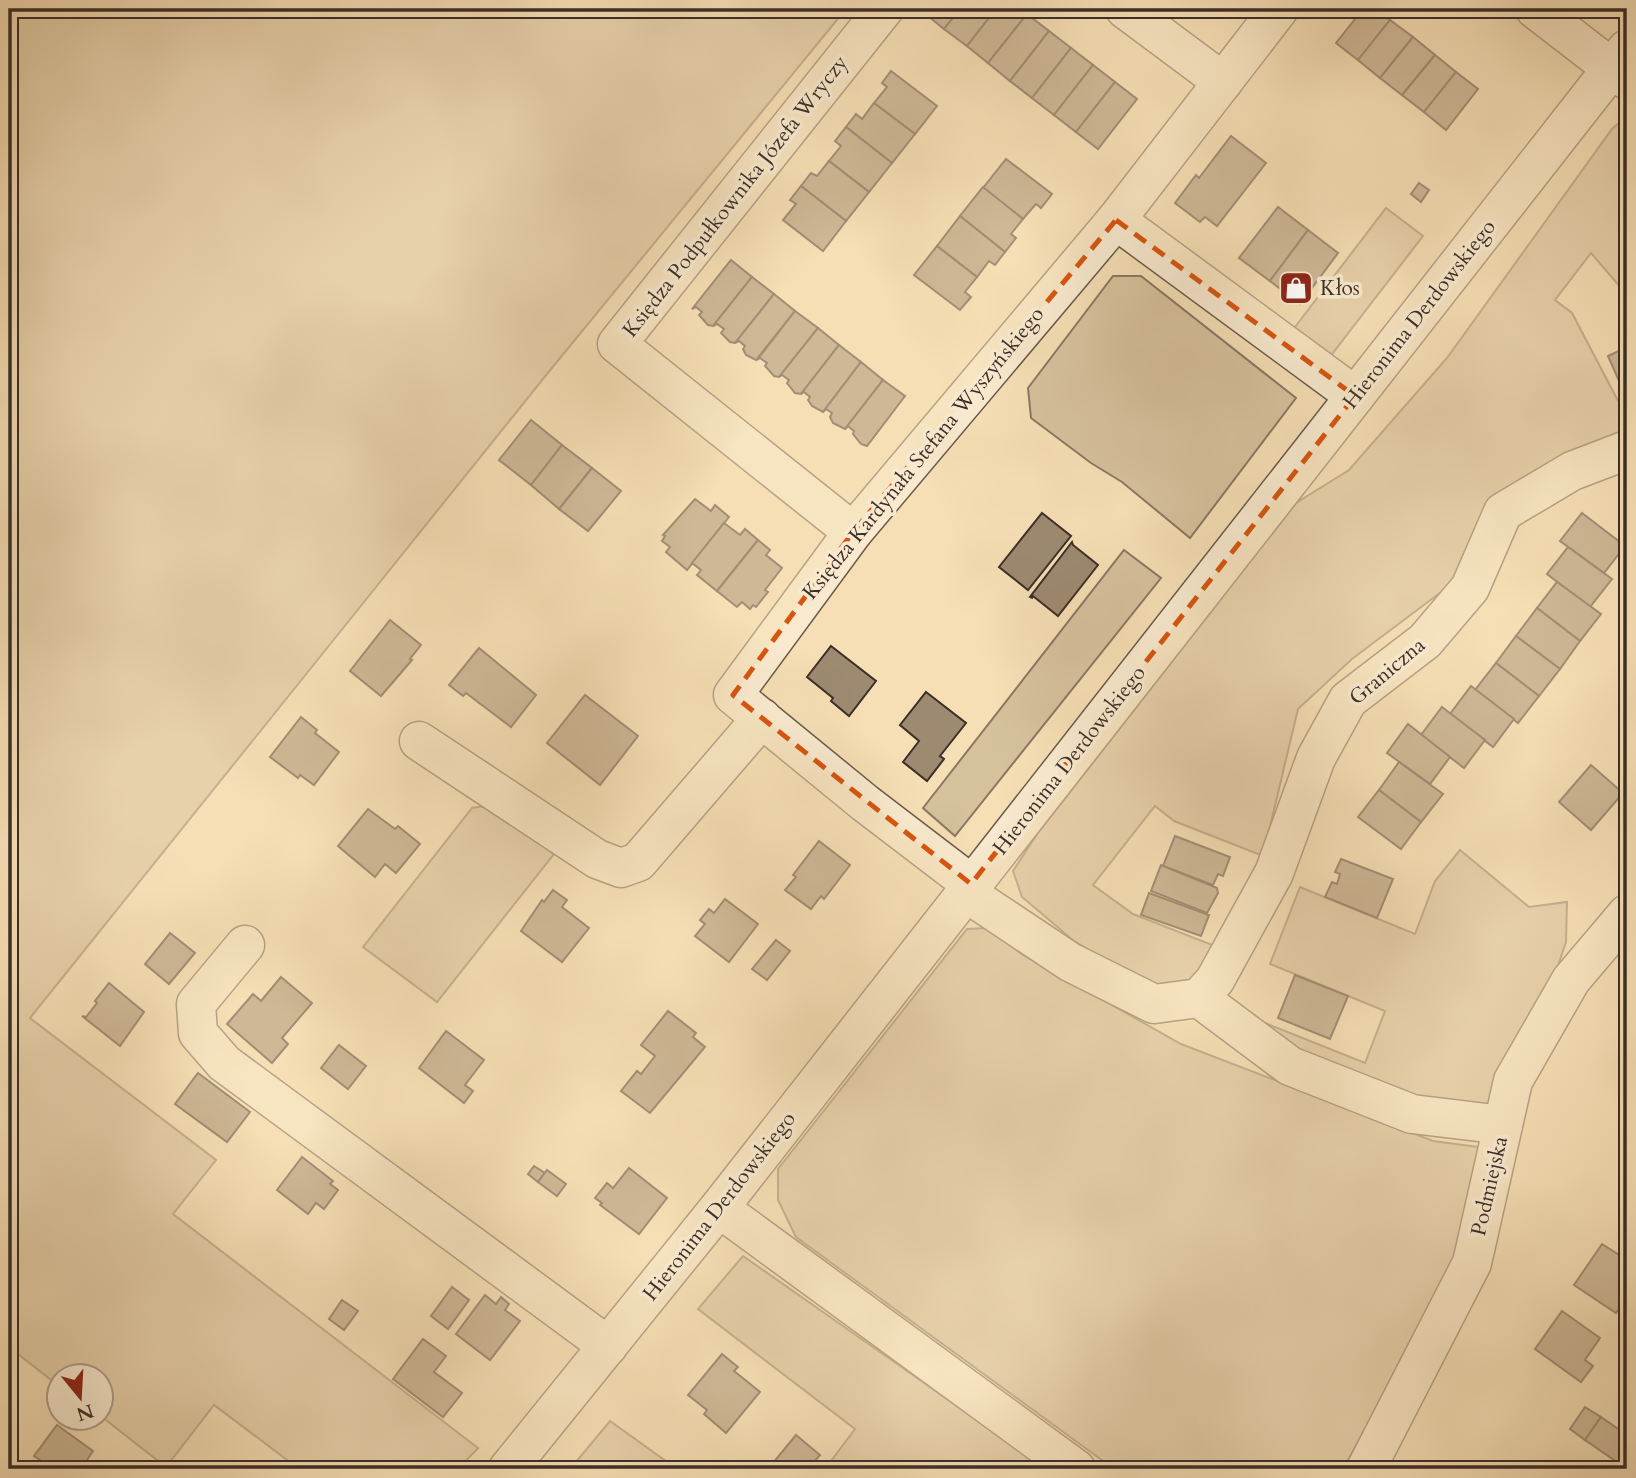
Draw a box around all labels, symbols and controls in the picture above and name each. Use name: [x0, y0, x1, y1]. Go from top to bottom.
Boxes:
street label: Księdza Podpułkownika Józefa Wryczy: [616, 49, 855, 343]
street label: Hieronima Derdowskiego: [1336, 214, 1502, 415]
shop icon: Kłos: [1277, 269, 1315, 307]
place label: Kłos: [1320, 274, 1360, 303]
street label: Księdza Kardynała Stefana Wyszyńskiego: [796, 301, 1051, 606]
street label: Graniczna: [1343, 631, 1432, 712]
street label: Hieronima Derdowskiego: [986, 660, 1152, 861]
street label: Hieronima Derdowskiego: [636, 1106, 802, 1307]
street label: Podmiejska: [1464, 1133, 1515, 1239]
north arrow: [46, 1362, 116, 1432]
text: N: [73, 1397, 97, 1427]

